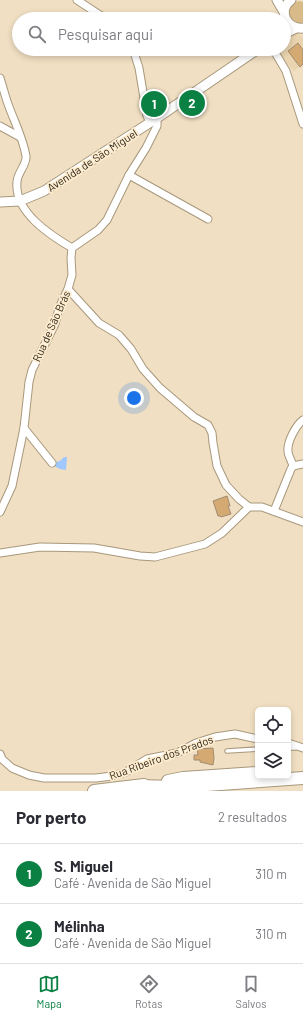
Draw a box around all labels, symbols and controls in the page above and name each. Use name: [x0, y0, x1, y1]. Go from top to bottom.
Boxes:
search box: [12, 12, 291, 56]
icon: search: [26, 23, 48, 45]
text: Pesquisar aqui: [58, 25, 153, 43]
pin: 2: [179, 88, 205, 118]
pin: 1: [141, 89, 167, 119]
street label: Avenida de São Miguel: [44, 126, 140, 194]
street label: Rua de São Brás: [30, 288, 72, 364]
your location: [124, 388, 144, 408]
map controls: [255, 707, 291, 779]
button: locate: [255, 707, 291, 743]
street label: Rua Ribeiro dos Prados: [107, 732, 215, 782]
button: layers: [255, 743, 291, 779]
text: Por perto: [16, 807, 86, 827]
text: 2 resultados: [218, 809, 287, 825]
text: S. Miguel: [54, 857, 113, 875]
text: 1: [27, 866, 31, 882]
text: 310 m: [255, 866, 287, 882]
text: Café · Avenida de São Miguel: [54, 875, 211, 891]
text: Mélinha: [54, 917, 105, 935]
text: 2: [25, 926, 33, 942]
text: 310 m: [255, 926, 287, 942]
text: Café · Avenida de São Miguel: [54, 935, 211, 951]
tab: Mapa: [37, 973, 62, 1010]
tab: Rotas: [135, 973, 162, 1010]
tab: Salvos: [236, 973, 266, 1010]

